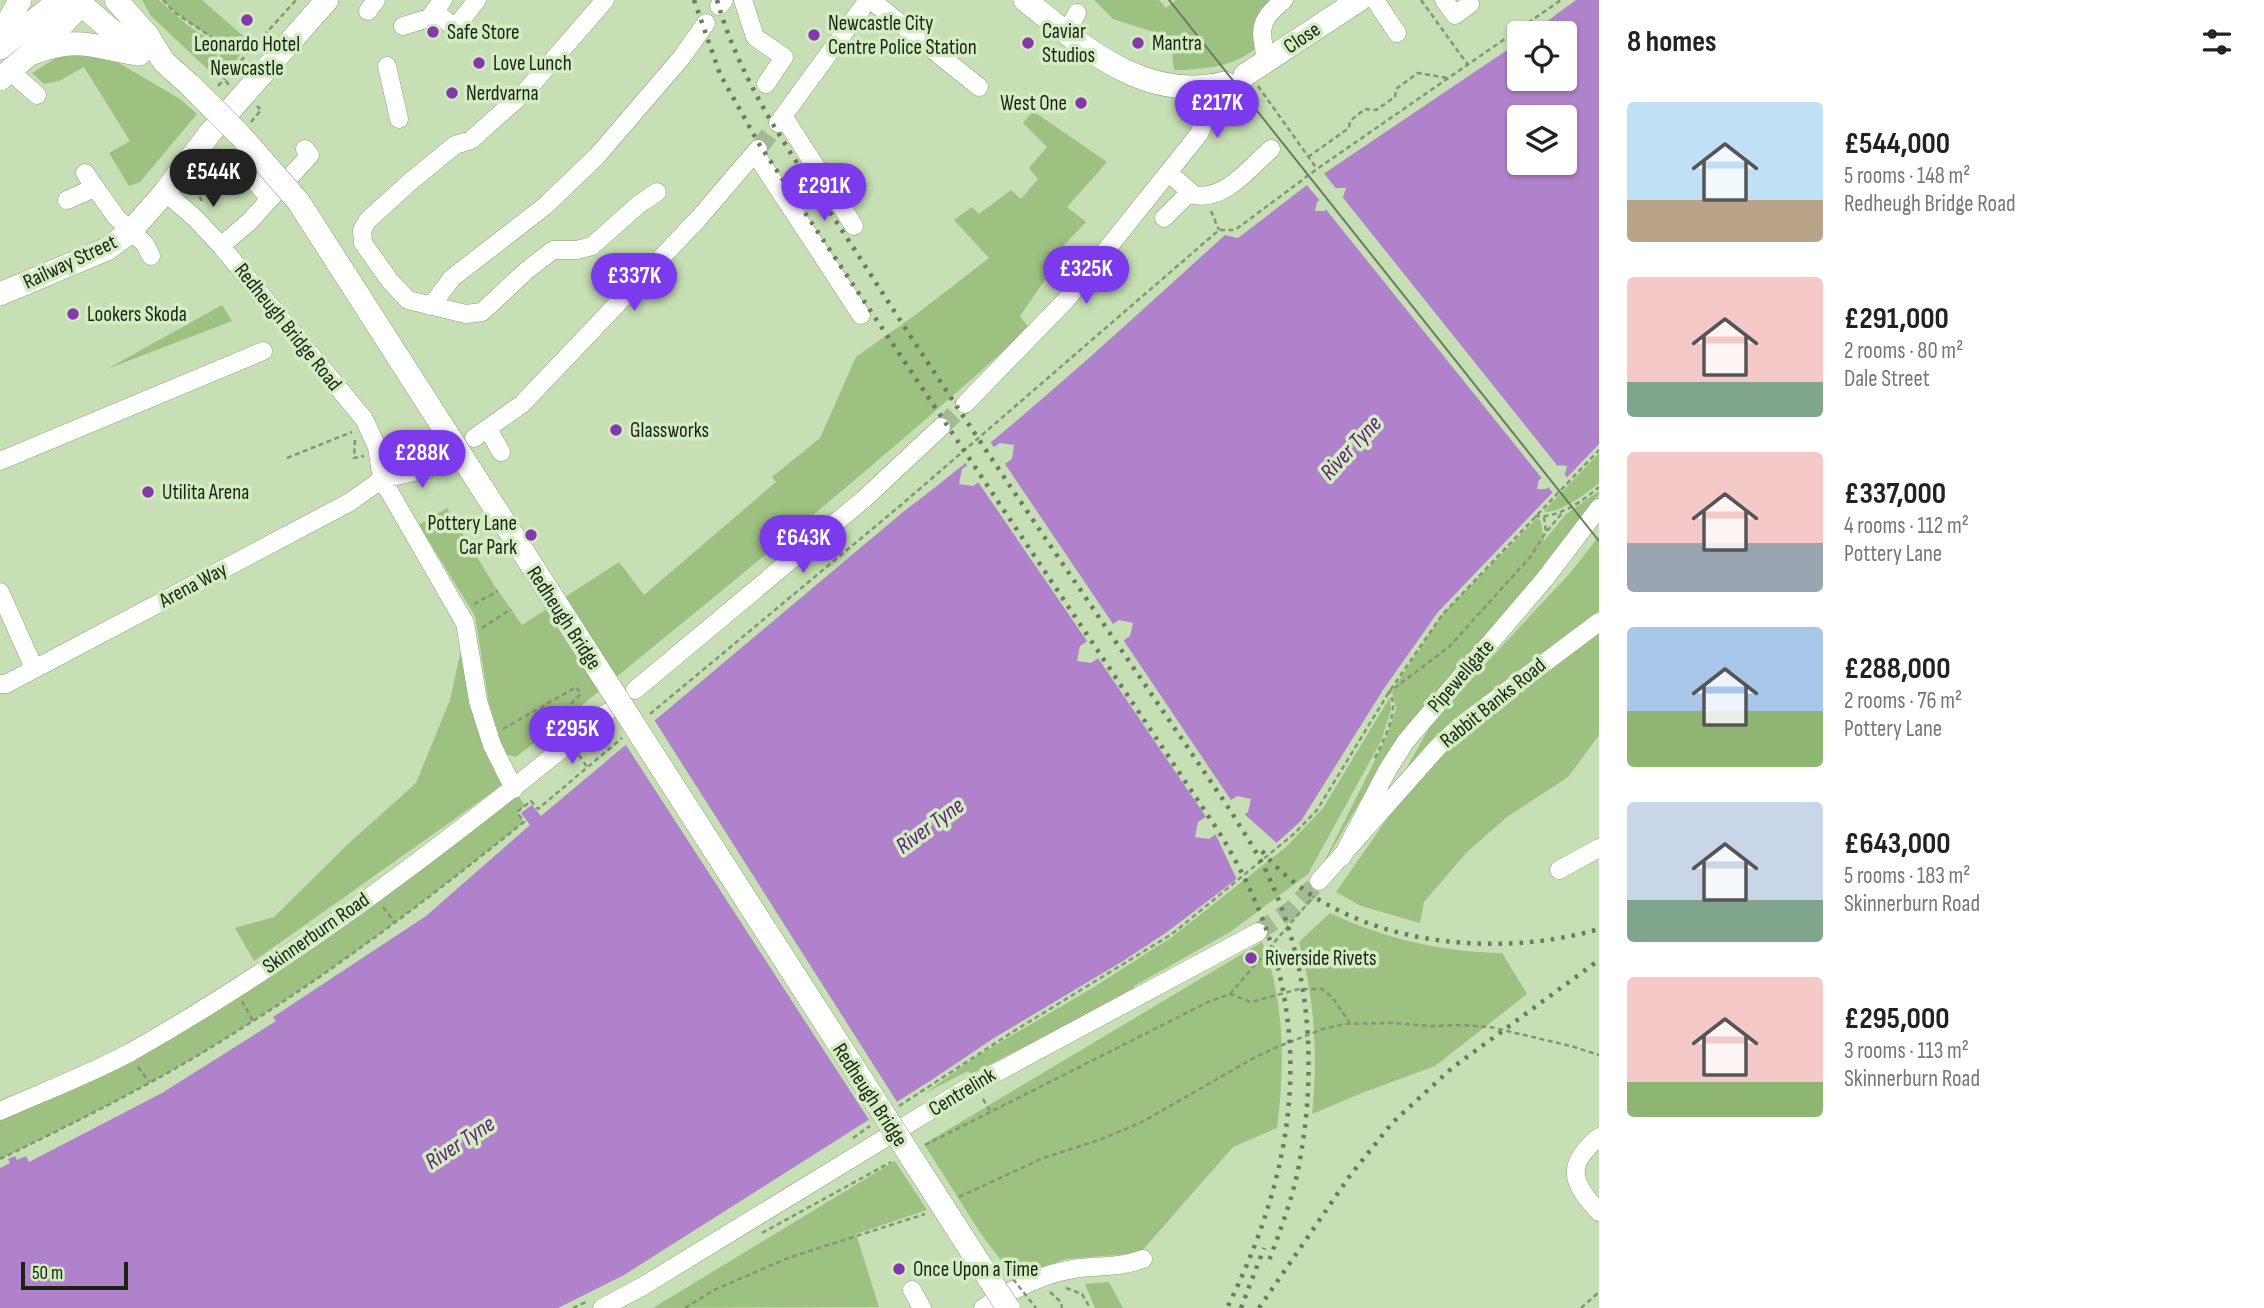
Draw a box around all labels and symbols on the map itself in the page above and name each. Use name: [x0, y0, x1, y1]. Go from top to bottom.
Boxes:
place label: Newcastle City Centre Police Station: [828, 11, 977, 60]
marker: Leonardo Hotel Newcastle: [239, 12, 255, 28]
street label: Close: [1279, 17, 1325, 59]
place label: Caviar Studios: [1042, 19, 1095, 68]
place label: Safe Store: [447, 20, 520, 45]
marker: Safe Store: [425, 24, 441, 40]
marker: Newcastle City Centre Police Station: [806, 27, 822, 43]
place label: Mantra: [1152, 31, 1202, 56]
place label: Leonardo Hotel Newcastle: [194, 32, 300, 81]
marker: Caviar Studios: [1020, 35, 1036, 51]
marker: Mantra: [1130, 35, 1146, 51]
place label: Love Lunch: [493, 51, 572, 76]
marker: Love Lunch: [471, 55, 487, 71]
pin: £217K: [1168, 80, 1266, 140]
place label: Nerdvarna: [466, 81, 539, 106]
marker: Nerdvarna: [444, 85, 460, 101]
place label: West One: [1000, 91, 1067, 116]
marker: West One: [1073, 95, 1089, 111]
pin: £544K: [164, 150, 262, 209]
pin: £291K: [775, 164, 873, 223]
street label: Railway Street: [19, 229, 121, 295]
pin: £325K: [1037, 246, 1135, 306]
pin: £337K: [585, 254, 683, 313]
street label: Redheugh Bridge Road: [229, 258, 347, 396]
place label: Lookers Skoda: [87, 302, 187, 327]
marker: Lookers Skoda: [65, 306, 81, 322]
water label: River Tyne: [1314, 410, 1388, 486]
place label: Glassworks: [630, 418, 709, 443]
marker: Glassworks: [608, 422, 624, 438]
pin: £288K: [373, 430, 471, 490]
place label: Utilita Arena: [162, 480, 249, 505]
marker: Utilita Arena: [140, 484, 156, 500]
place label: Pottery Lane Car Park: [427, 511, 517, 560]
pin: £643K: [754, 516, 852, 575]
marker: Pottery Lane Car Park: [523, 527, 539, 543]
street label: Arena Way: [154, 557, 231, 614]
street label: Redheugh Bridge: [521, 562, 607, 674]
street label: Pipewellgate: [1422, 634, 1500, 718]
street label: Rabbit Banks Road: [1435, 653, 1551, 753]
pin: £295K: [523, 706, 621, 766]
water label: River Tyne: [890, 792, 970, 860]
street label: Skinnerburn Road: [258, 887, 374, 979]
place label: Riverside Rivets: [1265, 946, 1376, 971]
marker: Riverside Rivets: [1243, 950, 1259, 966]
street label: Redheugh Bridge: [827, 1039, 913, 1151]
street label: Centrelink: [924, 1062, 1000, 1122]
water label: River Tyne: [420, 1110, 500, 1176]
place label: Once Upon a Time: [913, 1257, 1038, 1282]
scale bar: [21, 1259, 128, 1291]
marker: Once Upon a Time: [891, 1261, 907, 1277]

